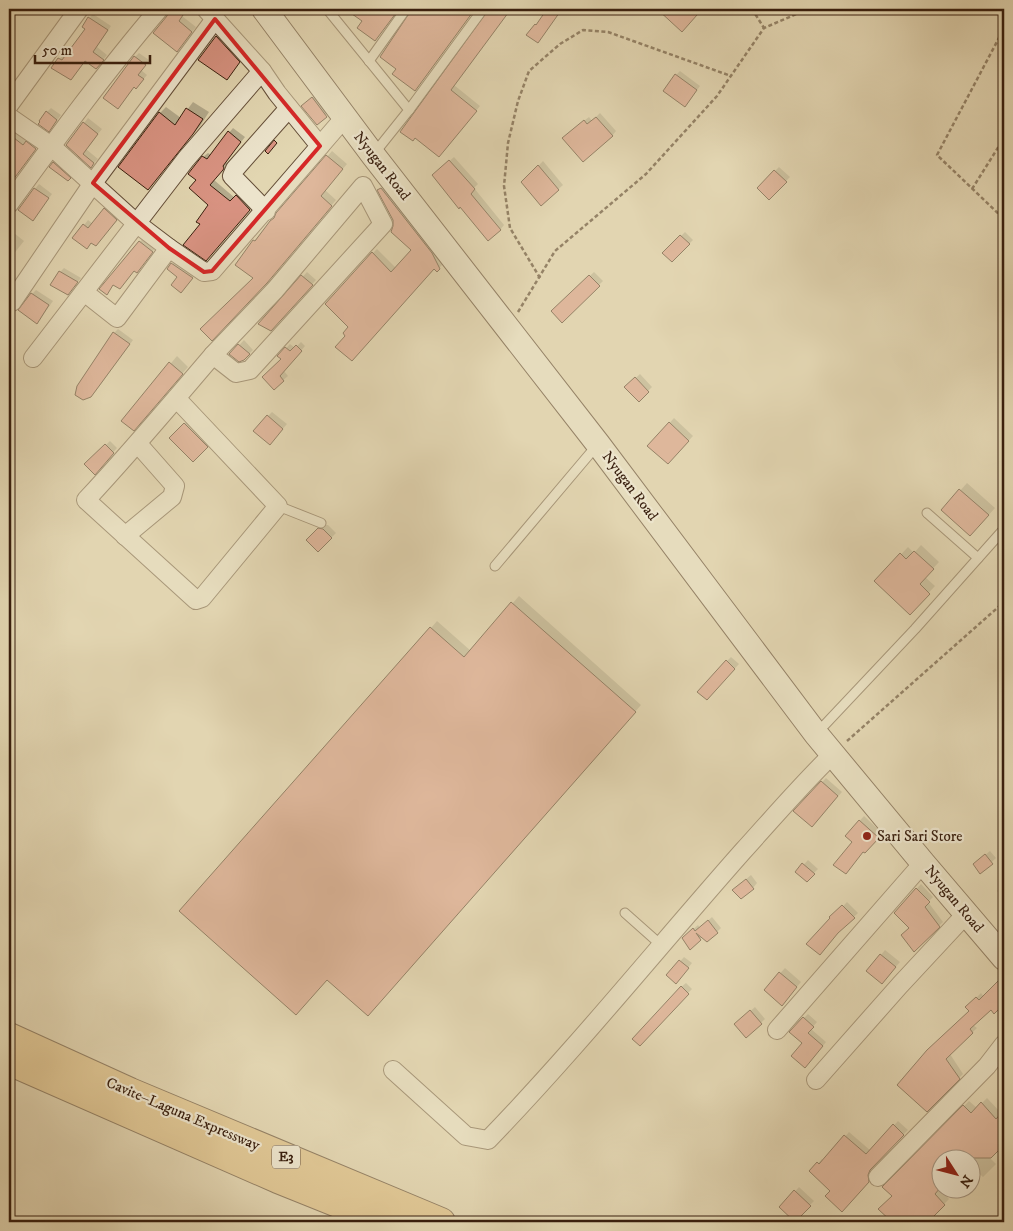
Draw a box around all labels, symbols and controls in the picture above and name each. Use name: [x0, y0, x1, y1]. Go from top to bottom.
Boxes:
scale bar: [35, 32, 150, 64]
text: 50 m: [42, 41, 72, 60]
street label: Nyugan Road: [349, 128, 415, 205]
street label: Nyugan Road: [598, 447, 663, 525]
place label: Sari Sari Store: [877, 827, 963, 846]
marker: Sari Sari Store: [861, 830, 873, 842]
street label: Nyugan Road: [920, 861, 988, 937]
street label: Cavite–Laguna Expressway: [103, 1073, 263, 1155]
road number: E3: [272, 1146, 300, 1168]
north arrow: [930, 1148, 980, 1198]
text: N: [955, 1171, 976, 1191]

